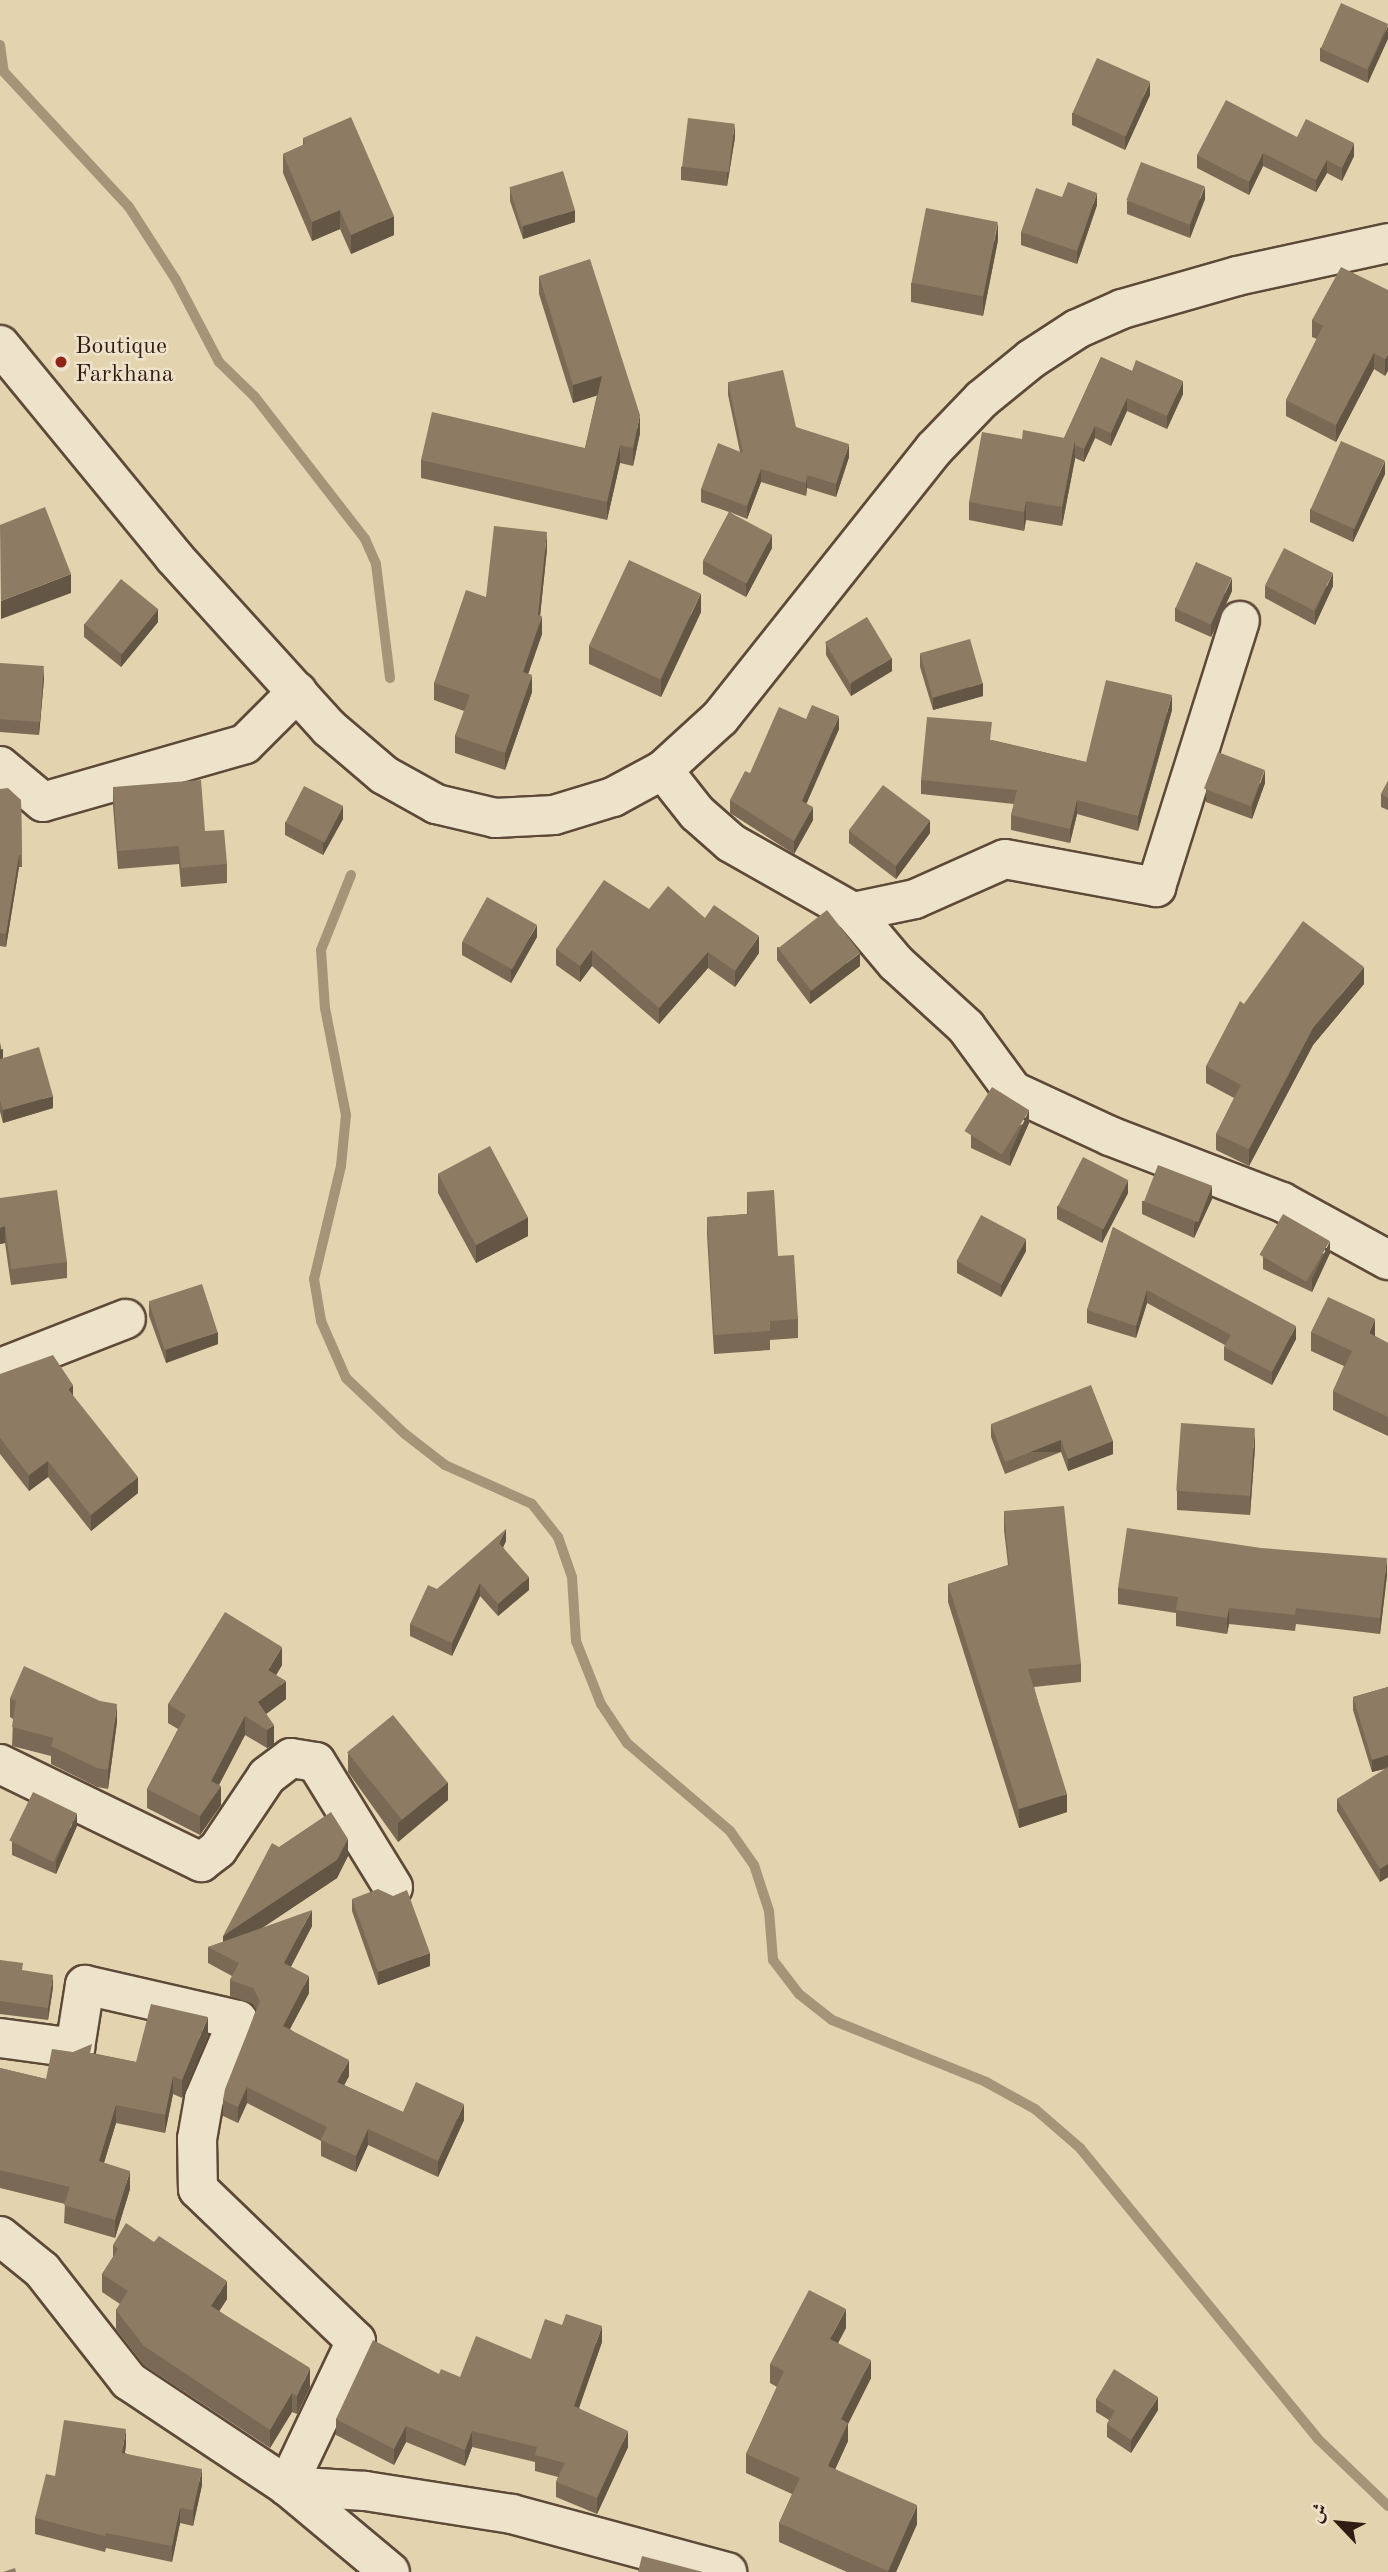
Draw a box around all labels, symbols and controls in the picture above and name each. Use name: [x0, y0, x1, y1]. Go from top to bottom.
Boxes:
place label: Boutique Farkhana: [75, 334, 174, 390]
marker: Boutique Farkhana: [53, 354, 69, 370]
north arrow: [1304, 2488, 1374, 2558]
text: ش: [1307, 2501, 1332, 2526]

